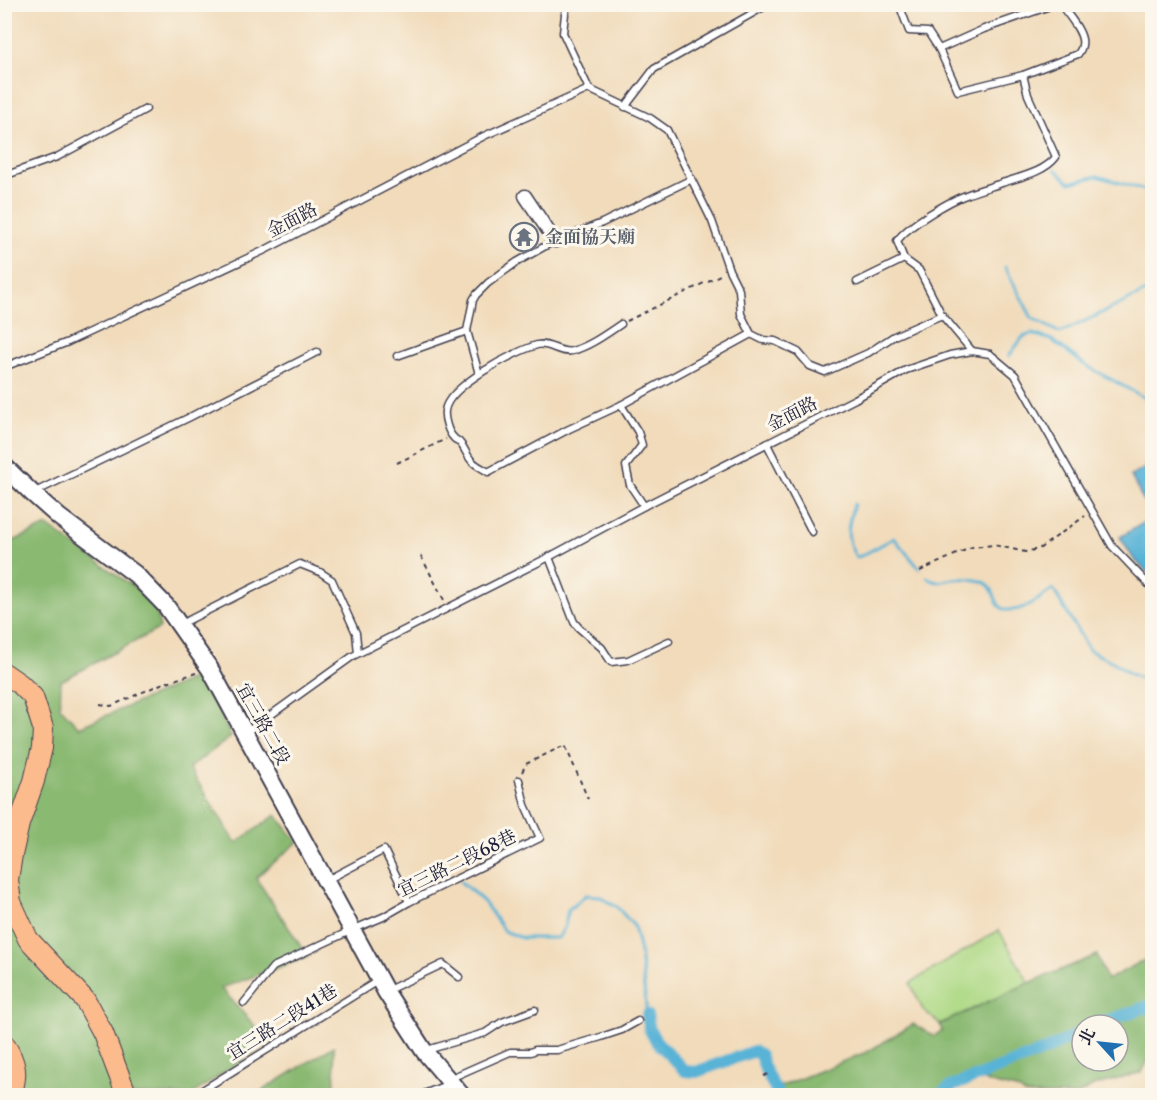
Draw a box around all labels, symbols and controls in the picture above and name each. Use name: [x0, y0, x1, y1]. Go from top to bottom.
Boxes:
street label: 金面路: [263, 198, 321, 242]
temple icon: 金面協天廟: [508, 221, 540, 253]
place label: 金面協天廟: [545, 226, 635, 248]
street label: 金面路: [763, 392, 821, 436]
street label: 宜三路二段: [232, 679, 294, 769]
street label: 宜三路二段68巷: [394, 825, 520, 901]
street label: 宜三路二段41巷: [223, 979, 341, 1065]
north arrow: [1070, 1013, 1130, 1073]
text: 北: [1074, 1025, 1099, 1048]

